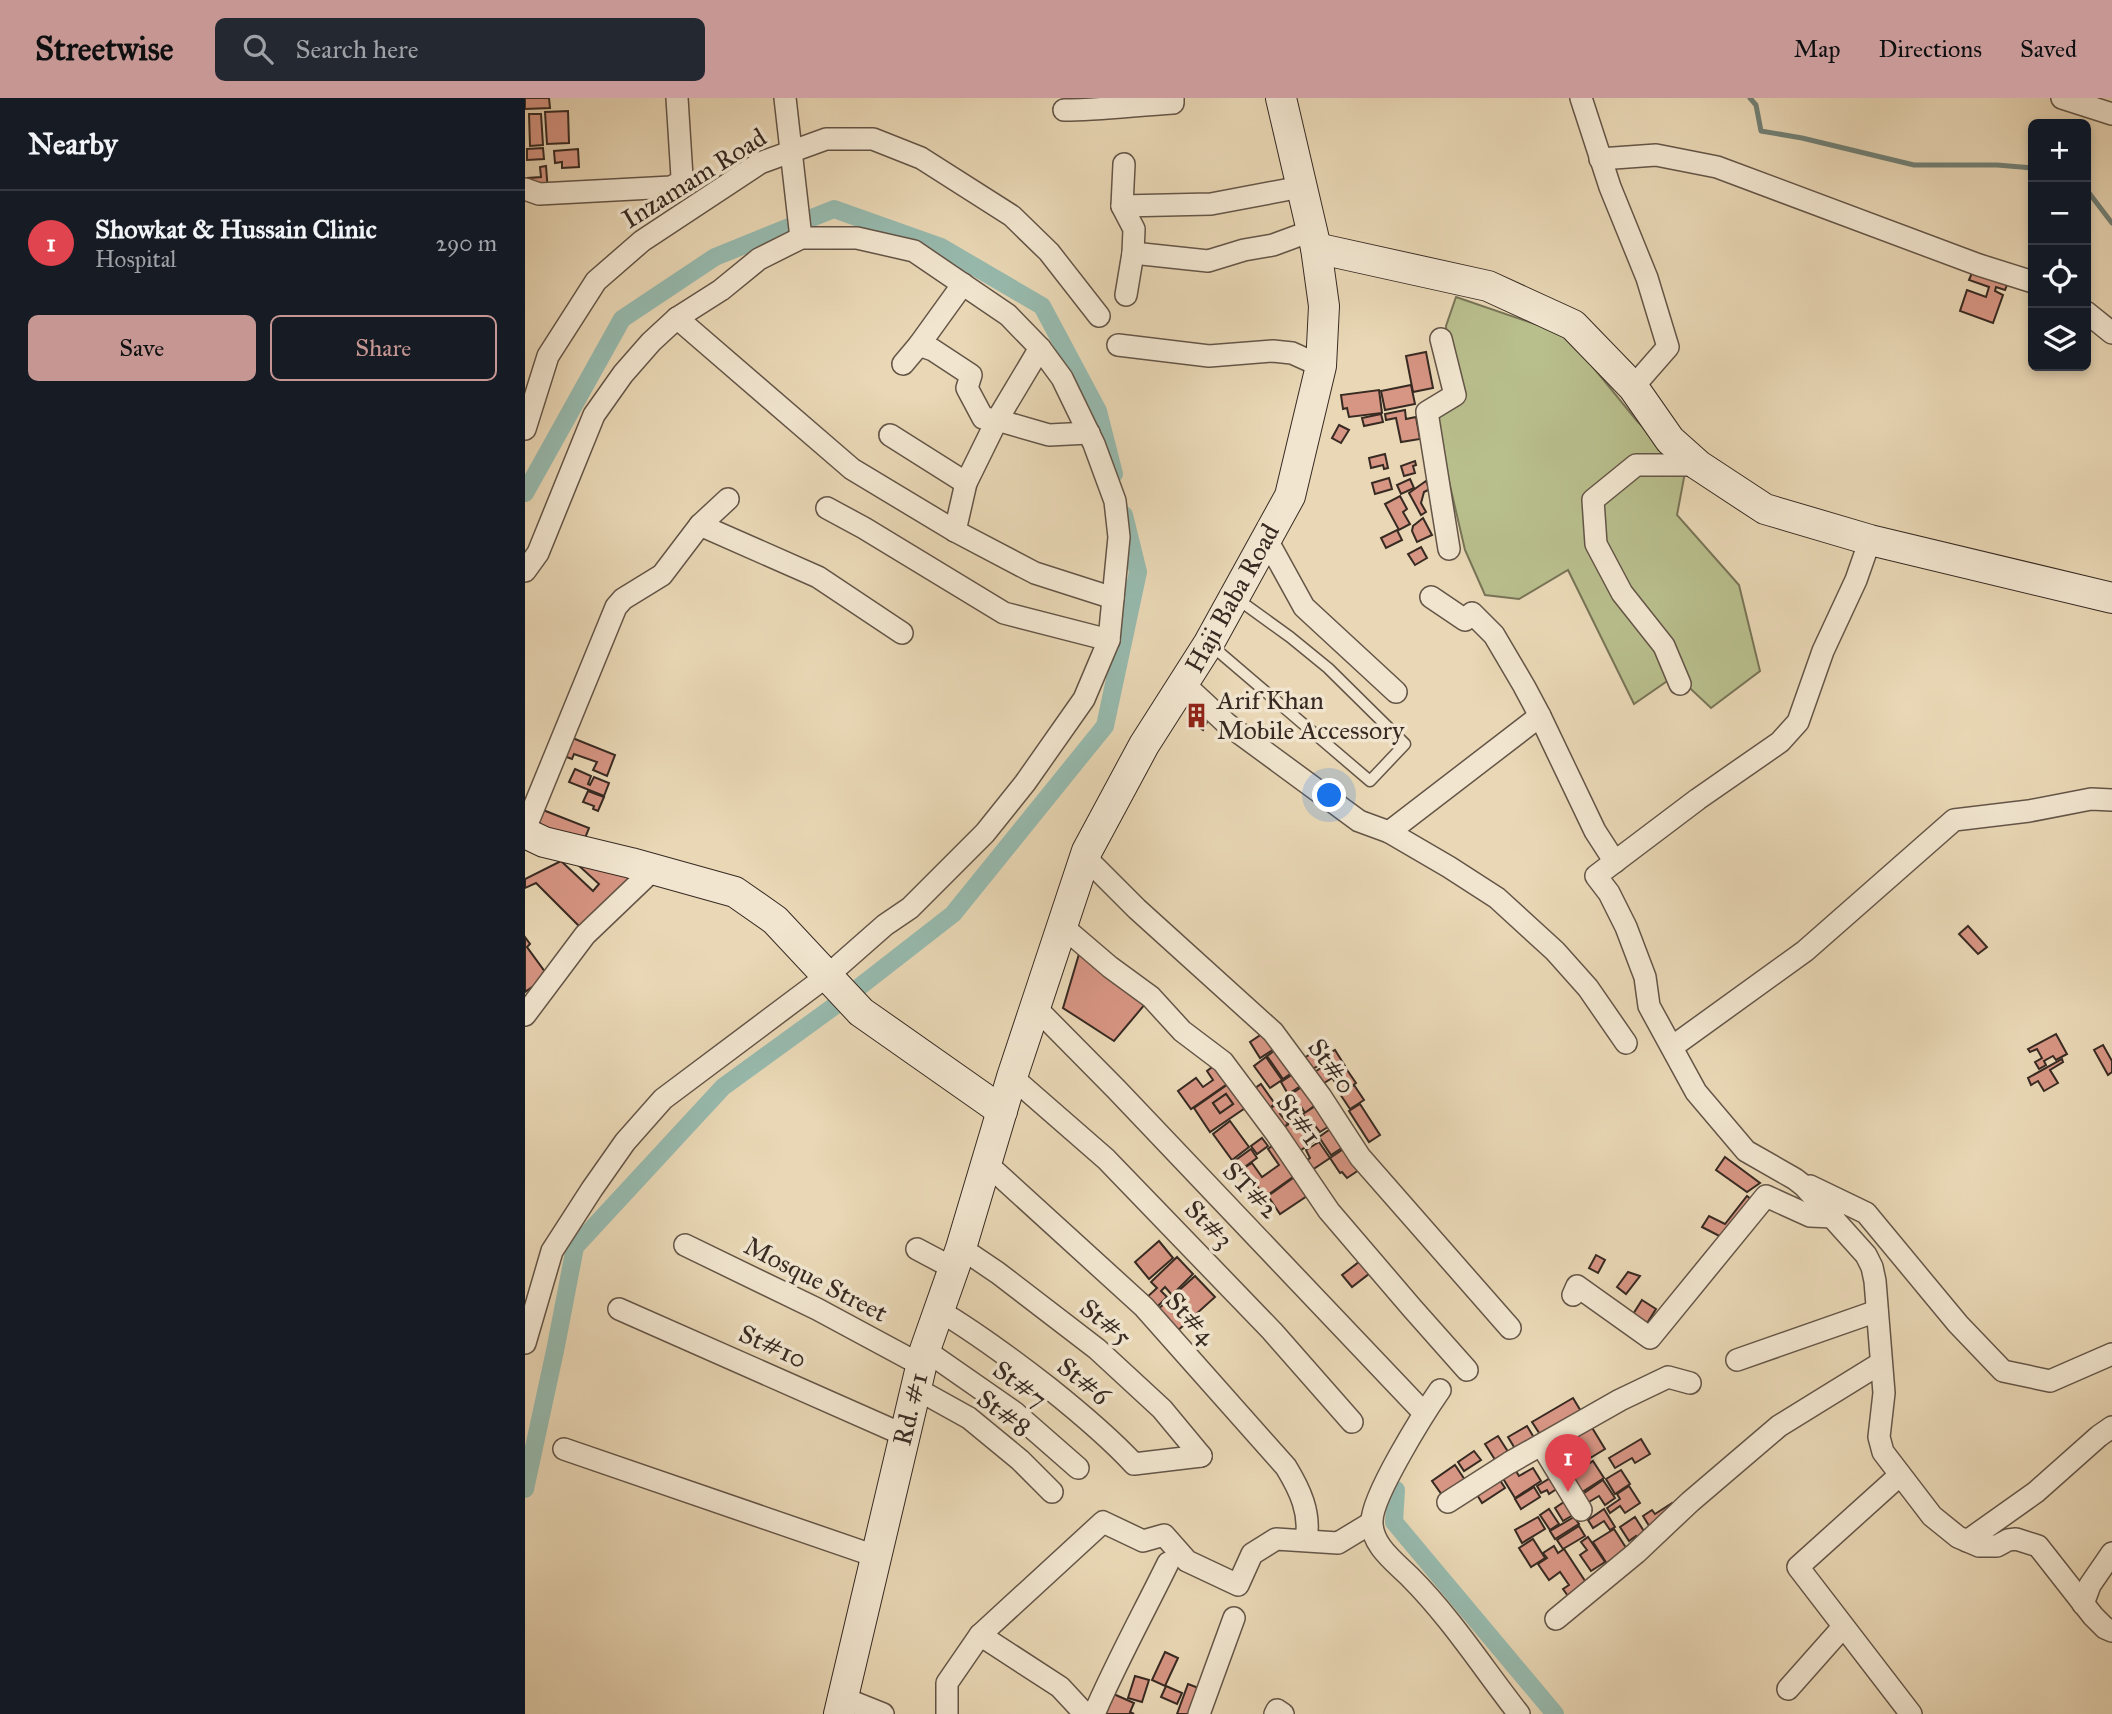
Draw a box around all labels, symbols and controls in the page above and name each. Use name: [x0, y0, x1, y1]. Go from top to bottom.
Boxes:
search box: [215, 18, 705, 81]
text: Streetwise: [35, 29, 173, 69]
icon: search: [239, 30, 277, 68]
text: Search here: [295, 33, 418, 65]
text: Map: [1794, 34, 1841, 64]
text: Directions: [1879, 34, 1982, 64]
text: Saved: [2020, 34, 2077, 64]
map controls: [2028, 119, 2091, 371]
button: +: [2028, 119, 2091, 182]
street label: Inzamam Road: [616, 121, 772, 235]
text: Nearby: [28, 126, 118, 162]
button: −: [2028, 182, 2091, 245]
text: Showkat & Hussain Clinic: [95, 213, 377, 245]
text: 1: [46, 229, 56, 257]
text: 290 m: [436, 229, 497, 257]
text: Hospital: [95, 245, 177, 273]
button: locate: [2028, 245, 2091, 308]
button: layers: [2028, 308, 2091, 371]
button: Save: [28, 315, 256, 381]
button: Share: [270, 315, 497, 381]
street label: Haji Baba Road: [1178, 518, 1286, 678]
place label: Arif Khan Mobile Accessory: [1216, 684, 1405, 746]
building icon: Arif Khan Mobile Accessory: [1183, 701, 1211, 729]
your location: [1312, 778, 1346, 812]
street label: St#0: [1301, 1032, 1363, 1100]
street label: St#1: [1270, 1087, 1328, 1151]
street label: ST#2: [1216, 1155, 1286, 1225]
street label: St#3: [1178, 1193, 1240, 1255]
street label: Mosque Street: [739, 1229, 893, 1329]
street label: St#4: [1159, 1285, 1223, 1351]
street label: St#5: [1074, 1291, 1138, 1353]
street label: St#10: [734, 1317, 812, 1375]
street label: St#6: [1051, 1350, 1117, 1412]
street label: St#7: [987, 1353, 1053, 1415]
street label: Rd. #1: [886, 1369, 934, 1449]
street label: St#8: [971, 1382, 1037, 1444]
pin: 1: [1545, 1434, 1591, 1492]

